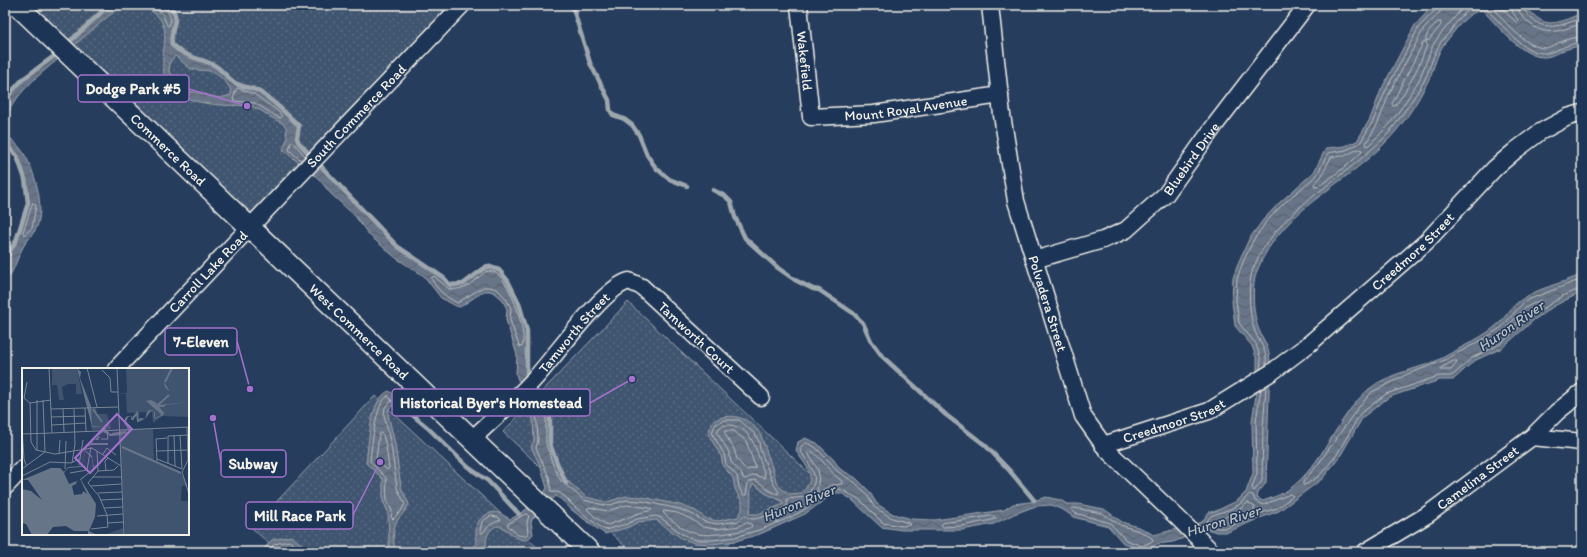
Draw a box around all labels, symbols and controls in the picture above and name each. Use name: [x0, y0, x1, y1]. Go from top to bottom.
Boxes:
street label: Wakefield: [793, 30, 817, 92]
street label: South Commerce Road: [303, 60, 410, 171]
callout: Dodge Park #5: [78, 75, 189, 102]
text: Dodge Park #5: [85, 80, 181, 99]
street label: Mount Royal Avenue: [844, 92, 969, 124]
street label: Commerce Road: [127, 109, 210, 190]
street label: Bluebird Drive: [1159, 118, 1223, 199]
street label: Creedmore Street: [1368, 209, 1458, 294]
street label: Carroll Lake Road: [165, 226, 251, 316]
street label: Polvadera Street: [1025, 253, 1071, 354]
street label: West Commerce Road: [306, 280, 413, 383]
street label: Tamworth Street: [535, 289, 613, 376]
water label: Huron River: [1474, 295, 1549, 355]
street label: Tamworth Court: [655, 298, 738, 377]
callout: 7-Eleven: [165, 328, 237, 355]
text: 7-Eleven: [172, 333, 229, 351]
inset map: [22, 368, 189, 535]
callout: Historical Byer's Homestead: [392, 389, 590, 416]
text: Historical Byer's Homestead: [400, 394, 583, 413]
street label: Creedmoor Street: [1121, 395, 1228, 447]
street label: Camelina Street: [1433, 442, 1522, 514]
callout: Subway: [221, 450, 286, 477]
text: Subway: [228, 455, 279, 474]
water label: Huron River: [760, 480, 840, 526]
water label: Huron River: [1184, 501, 1264, 541]
callout: Mill Race Park: [246, 502, 353, 529]
text: Mill Race Park: [254, 507, 346, 525]

